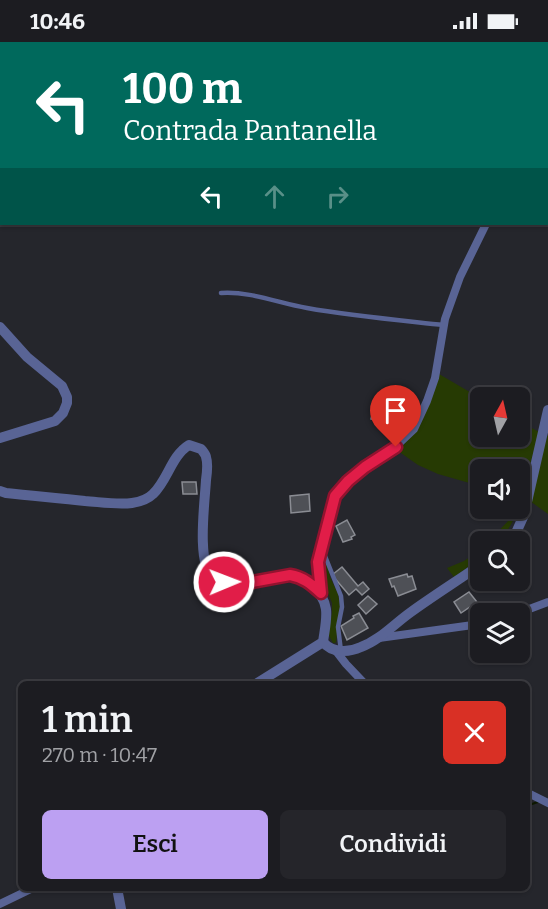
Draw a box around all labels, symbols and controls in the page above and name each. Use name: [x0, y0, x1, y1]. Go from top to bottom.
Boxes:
text: 10:46: [30, 8, 85, 35]
text: 100 m: [123, 64, 242, 114]
icon: left: [24, 66, 102, 144]
text: Contrada Pantanella: [123, 115, 377, 147]
icon: left: [195, 180, 228, 213]
icon: ahead: [258, 180, 291, 213]
icon: right: [321, 180, 354, 213]
pin: [370, 385, 421, 447]
north arrow: [470, 387, 530, 447]
map controls: [470, 387, 530, 663]
icon: arrive: [379, 394, 412, 427]
button: sound: [470, 459, 530, 519]
button: search: [470, 531, 530, 591]
position arrow: [192, 550, 256, 614]
button: layers: [470, 603, 530, 663]
text: 1 min: [42, 698, 133, 742]
button: close: [443, 701, 506, 764]
text: 270 m · 10:47: [42, 743, 157, 767]
button: Esci: [42, 810, 268, 879]
button: Condividi: [280, 810, 506, 879]

